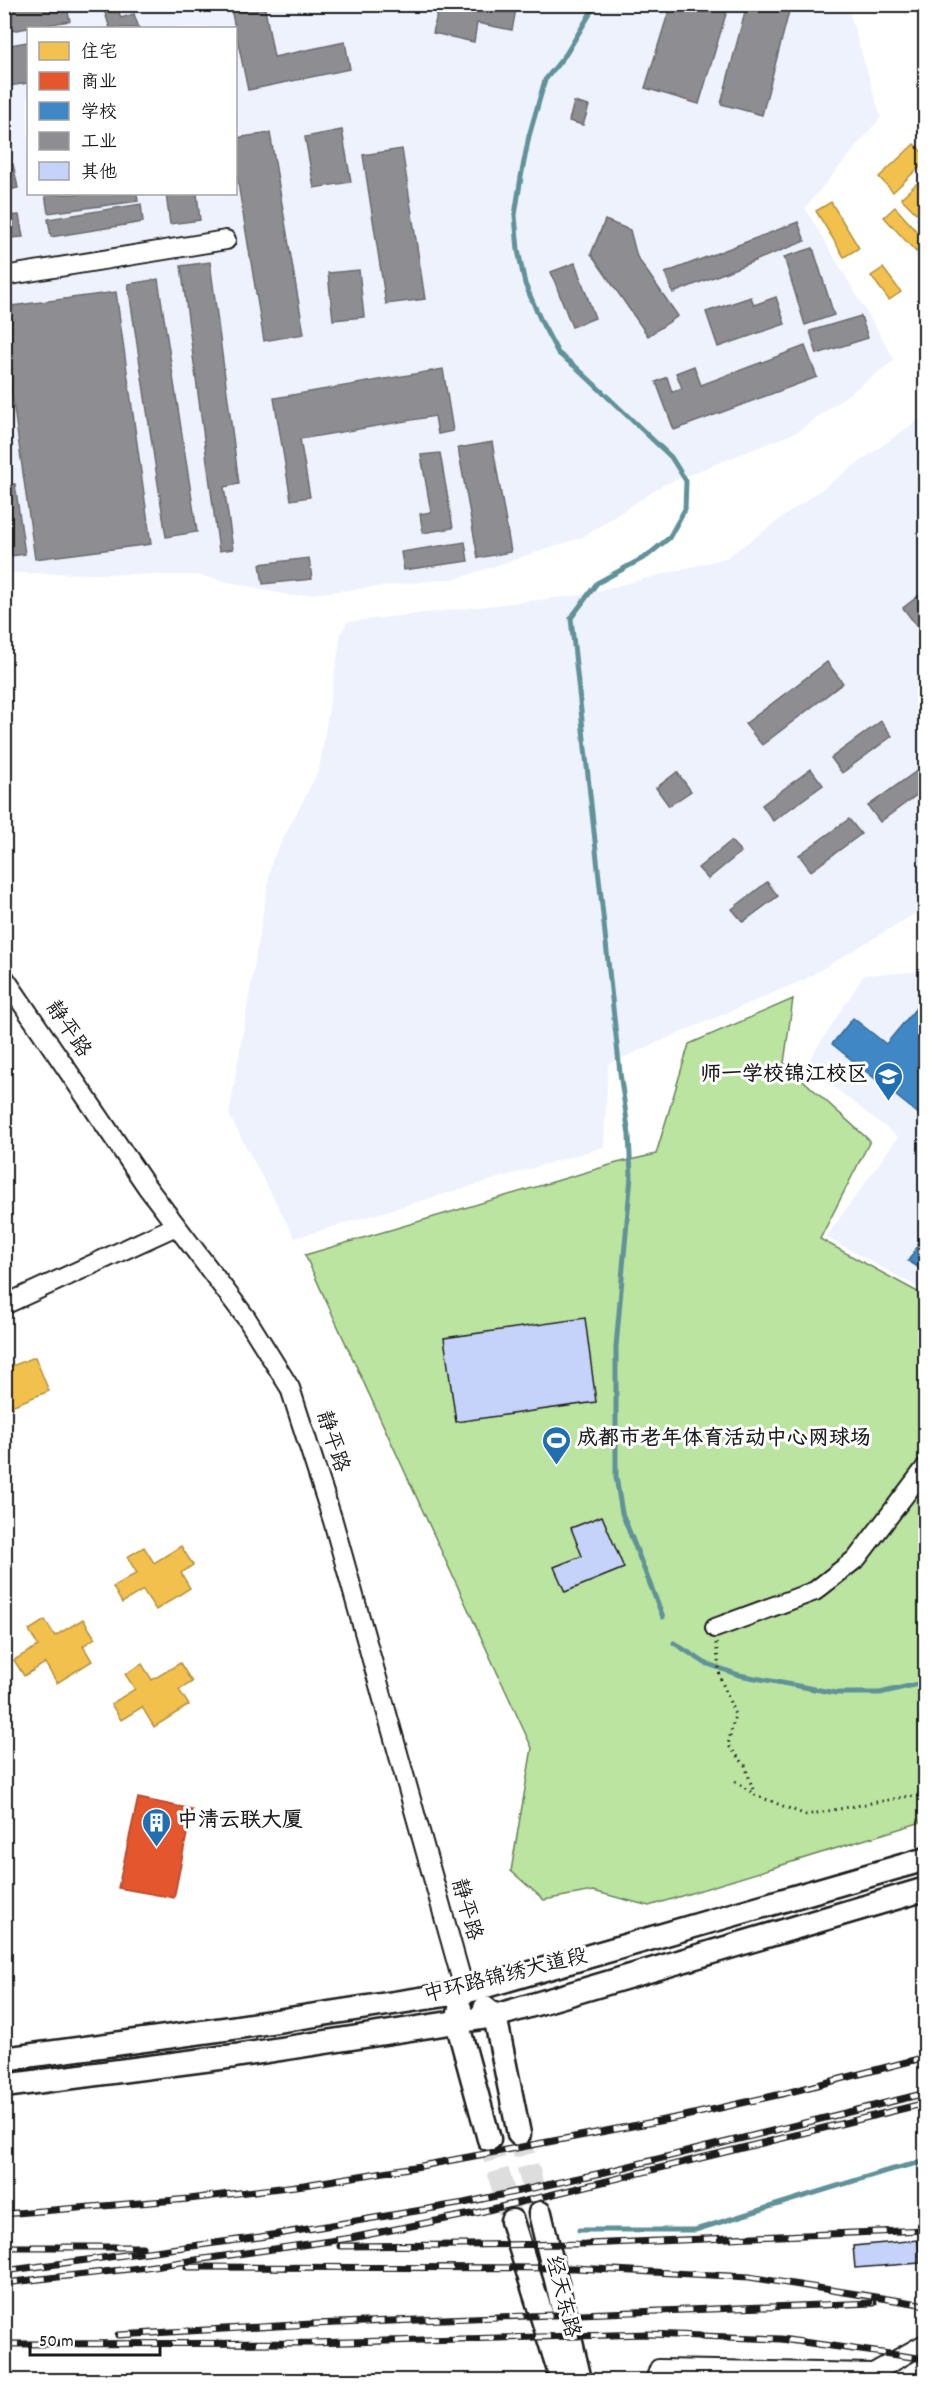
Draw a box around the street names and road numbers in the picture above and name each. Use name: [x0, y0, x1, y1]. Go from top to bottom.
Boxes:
street label: 静平路: [37, 995, 97, 1065]
street label: 静平路: [307, 1407, 355, 1477]
street label: 静平路: [442, 1876, 488, 1944]
street label: 中环路锦绣大道段: [421, 1942, 591, 2012]
street label: 经天东路: [536, 2253, 586, 2341]

